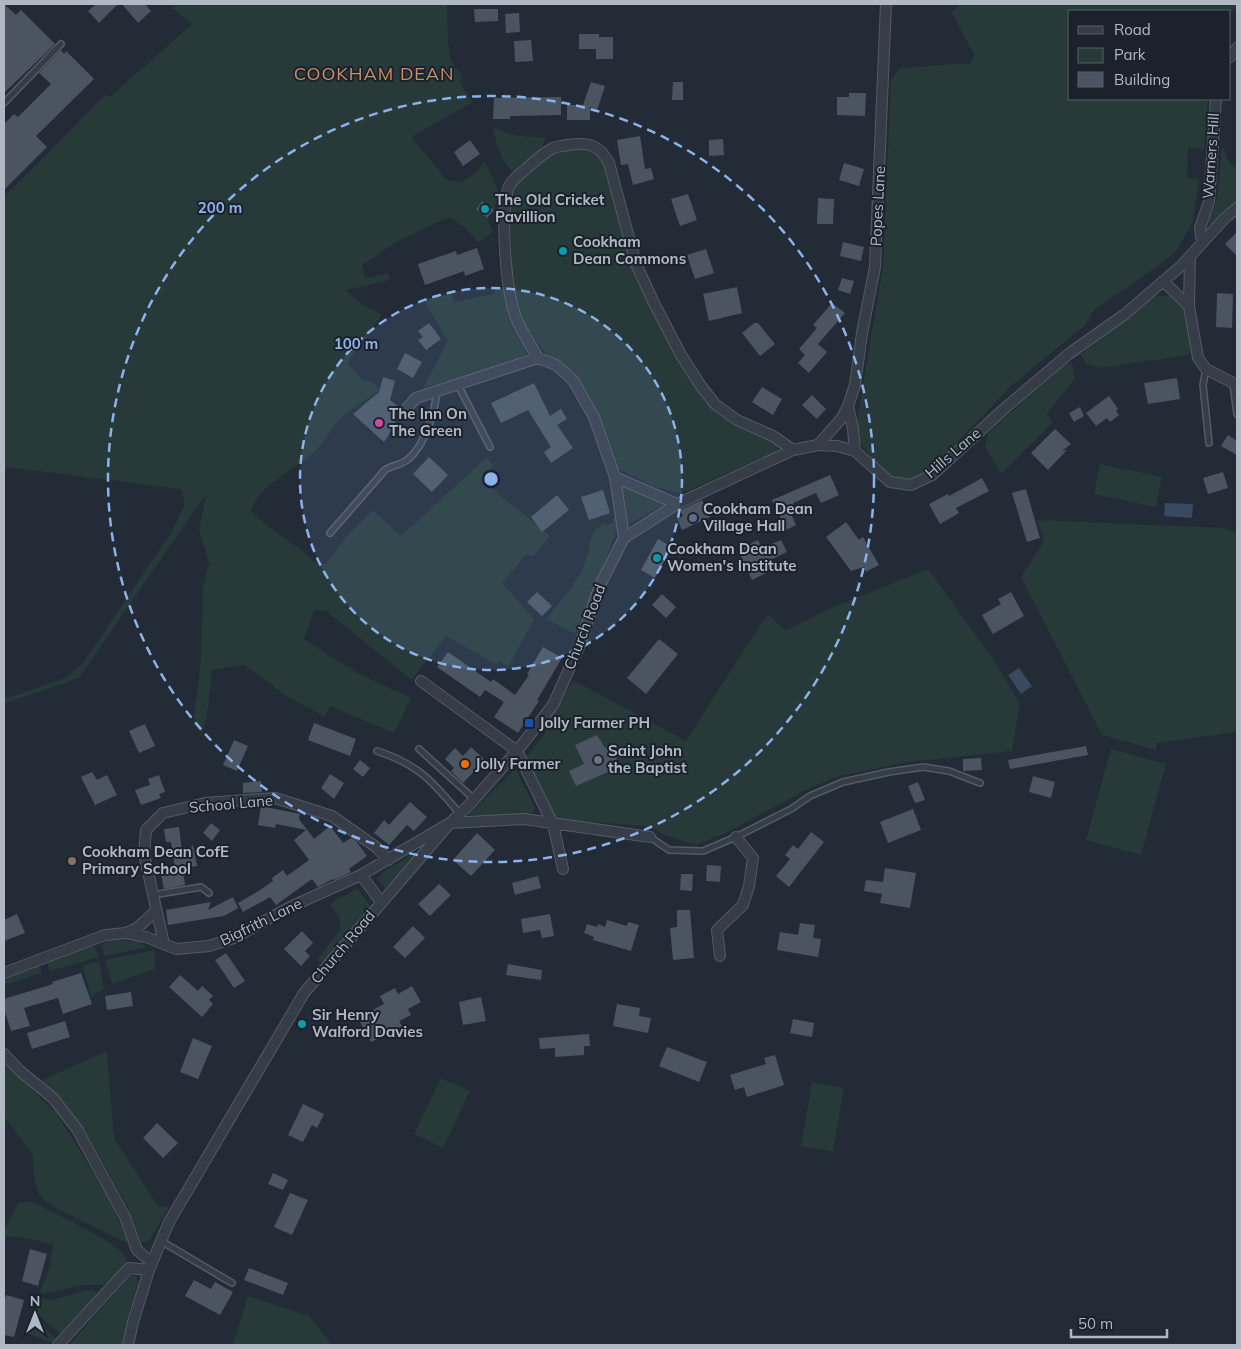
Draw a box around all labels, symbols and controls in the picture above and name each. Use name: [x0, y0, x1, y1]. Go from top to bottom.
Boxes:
legend: [1068, 10, 1231, 100]
text: Road: [1114, 20, 1151, 39]
text: Park: [1114, 45, 1146, 64]
district label: COOKHAM DEAN: [294, 62, 454, 85]
text: Building: [1114, 70, 1170, 89]
street label: Warners Hill: [1198, 112, 1223, 200]
street label: Popes Lane: [866, 165, 889, 247]
place label: The Old Cricket Pavillion: [495, 190, 605, 226]
text: 200 m: [198, 198, 242, 217]
marker: The Old Cricket Pavillion: [479, 203, 491, 215]
place label: Cookham Dean Commons: [573, 232, 686, 268]
marker: Cookham Dean Commons: [557, 245, 569, 257]
text: 100 m: [334, 334, 378, 353]
place label: The Inn On The Green: [389, 404, 467, 440]
marker: The Inn On The Green: [373, 417, 385, 429]
street label: Hills Lane: [921, 423, 984, 482]
centre of rings: [482, 470, 500, 488]
place label: Cookham Dean Village Hall: [702, 499, 813, 535]
marker: Cookham Dean Village Hall: [687, 512, 699, 524]
place label: Cookham Dean Women's Institute: [667, 539, 797, 575]
marker: Cookham Dean Women's Institute: [651, 552, 663, 564]
street label: Church Road: [560, 581, 610, 672]
place label: Jolly Farmer PH: [539, 713, 650, 732]
marker: Jolly Farmer PH: [523, 717, 535, 729]
place label: Saint John the Baptist: [608, 741, 687, 777]
place label: Jolly Farmer: [475, 754, 561, 773]
marker: Saint John the Baptist: [592, 754, 604, 766]
marker: Jolly Farmer: [459, 758, 471, 770]
street label: School Lane: [188, 790, 274, 817]
place label: Cookham Dean CofE Primary School: [82, 842, 229, 878]
marker: Cookham Dean CofE Primary School: [66, 855, 78, 867]
street label: Bigfrith Lane: [217, 894, 305, 950]
street label: Church Road: [306, 906, 379, 987]
place label: Sir Henry Walford Davies: [312, 1005, 423, 1041]
marker: Sir Henry Walford Davies: [296, 1018, 308, 1030]
north arrow: [10, 1289, 60, 1339]
text: N: [30, 1292, 40, 1310]
scale bar: [1071, 1306, 1167, 1338]
text: 50 m: [1078, 1314, 1113, 1333]

